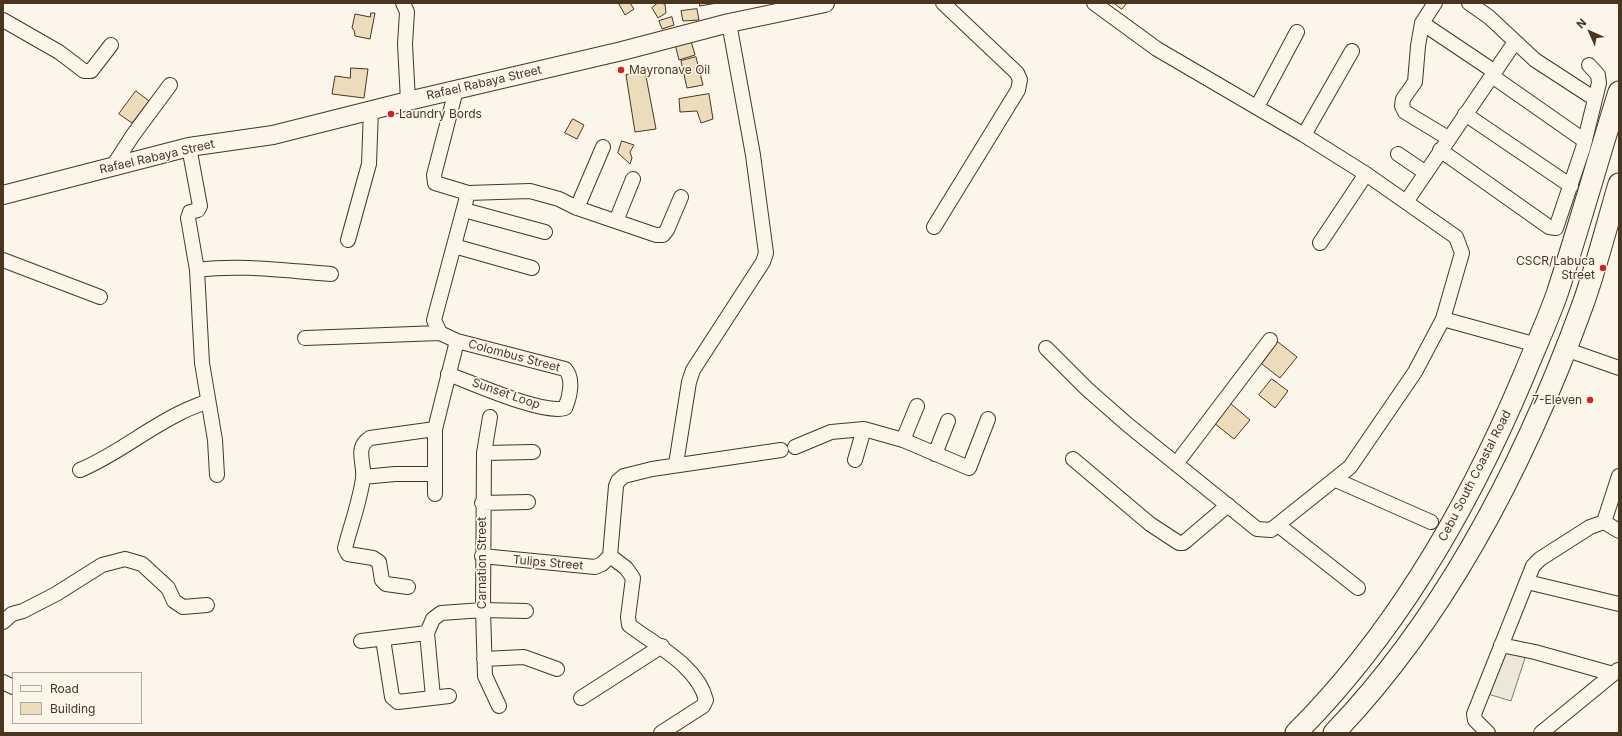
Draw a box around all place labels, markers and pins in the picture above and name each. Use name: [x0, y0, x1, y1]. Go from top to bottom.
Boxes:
place label: Mayronave Oil: [629, 63, 710, 77]
marker: Mayronave Oil: [616, 65, 626, 75]
place label: Laundry Bords: [399, 107, 482, 121]
marker: Laundry Bords: [386, 109, 396, 119]
place label: CSCR/Labuca Street: [1516, 254, 1595, 282]
marker: CSCR/Labuca Street: [1598, 263, 1608, 273]
place label: 7-Eleven: [1532, 393, 1582, 407]
marker: 7-Eleven: [1585, 395, 1595, 405]

